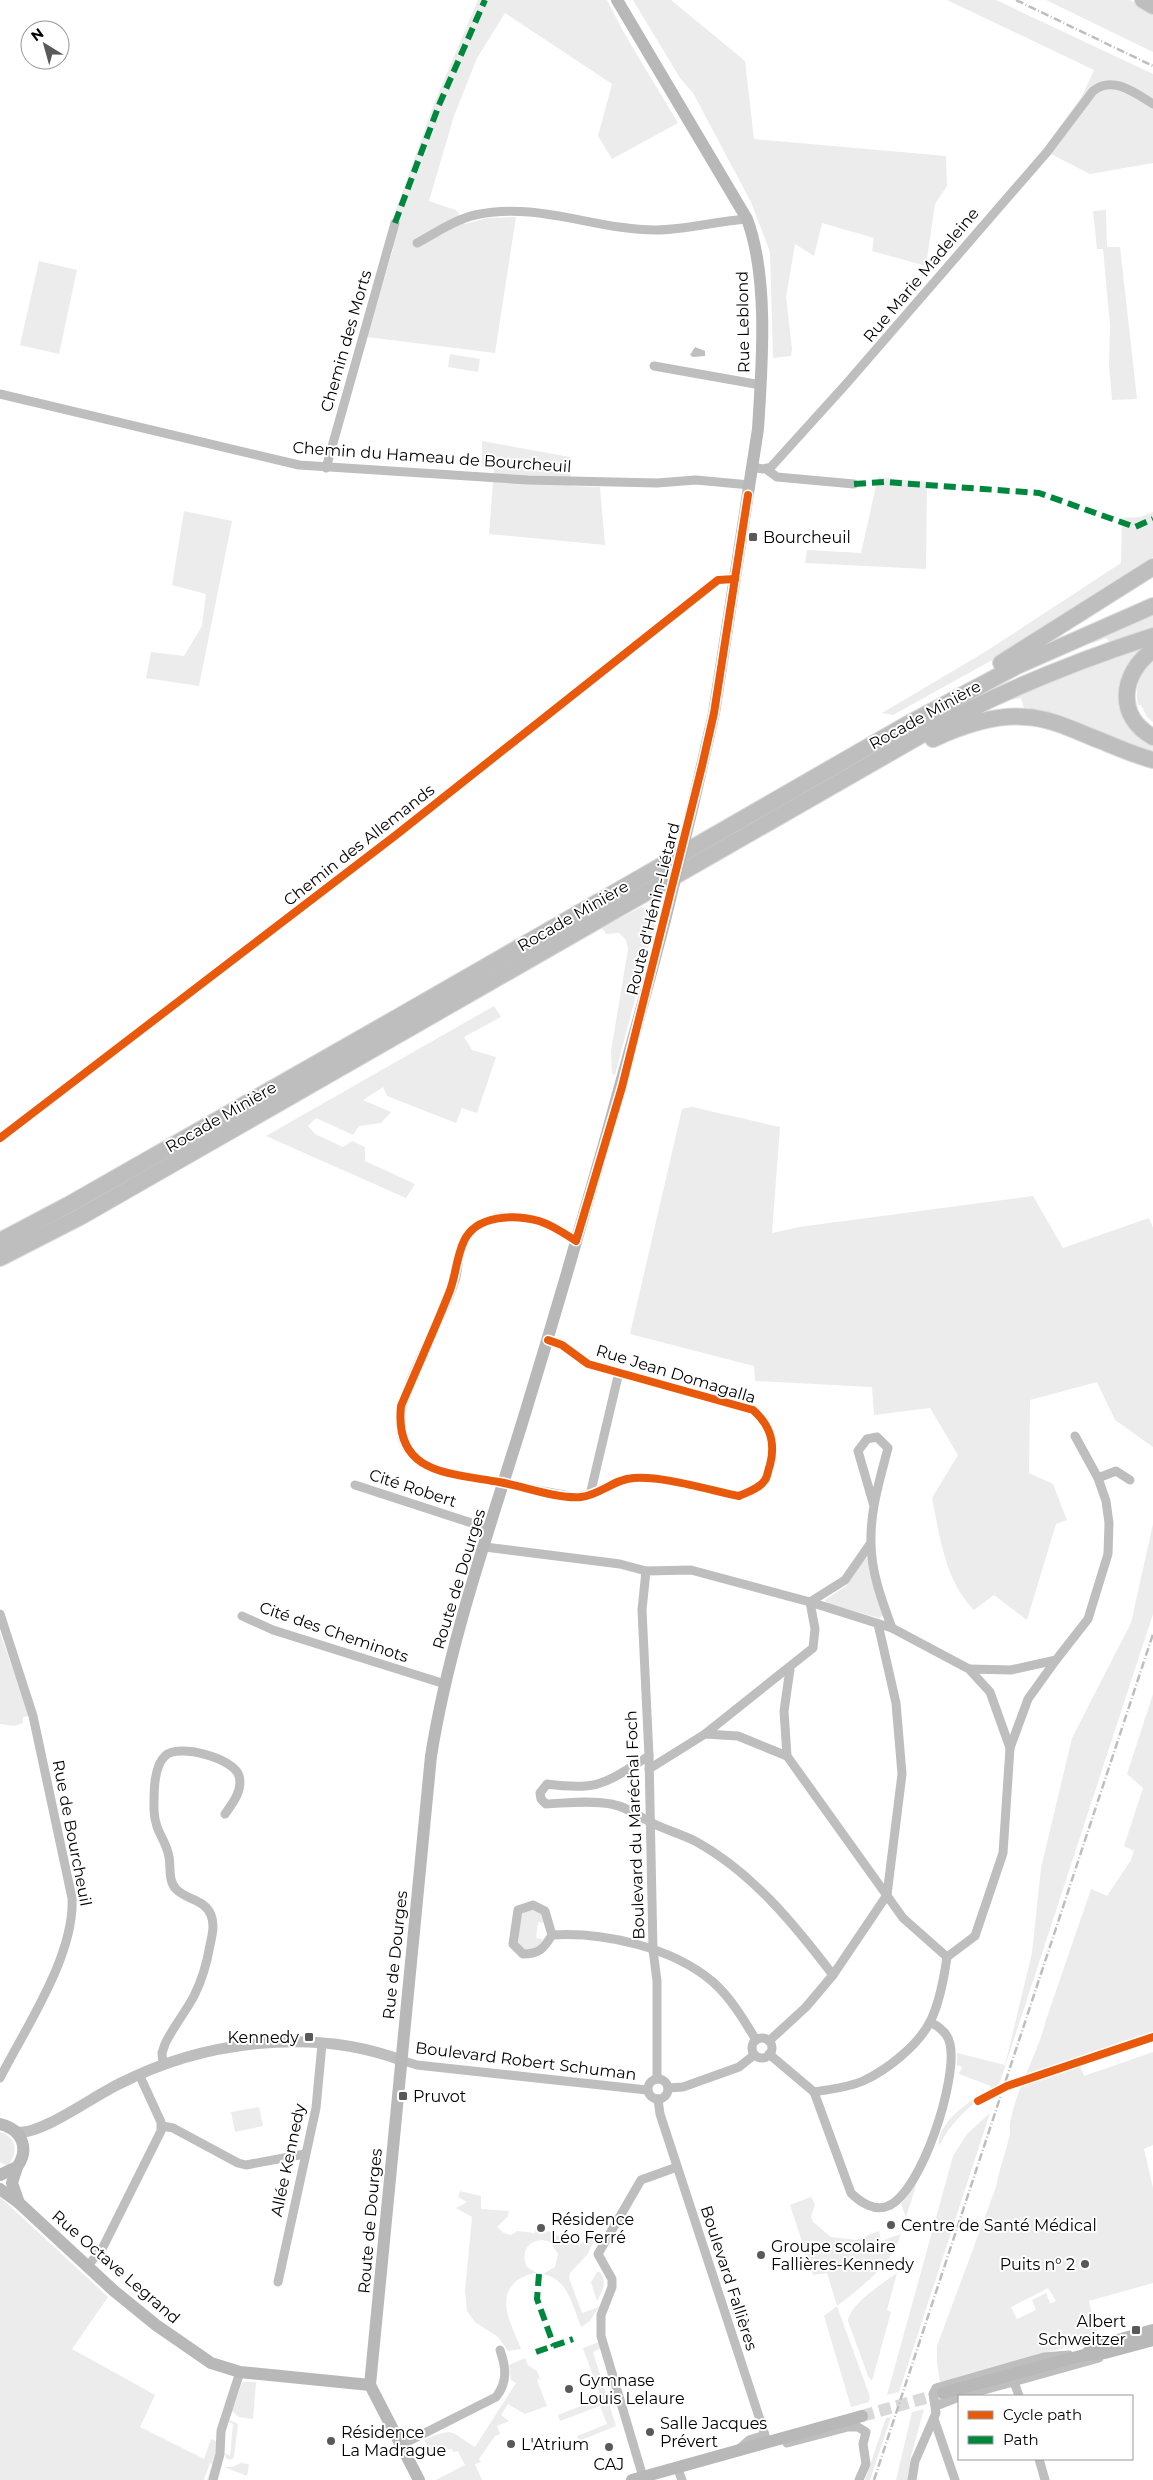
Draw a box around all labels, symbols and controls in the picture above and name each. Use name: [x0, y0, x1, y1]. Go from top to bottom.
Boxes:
north arrow: [20, 20, 70, 70]
text: N: [27, 24, 47, 45]
street label: Rue Marie Madeleine: [859, 204, 983, 346]
street label: Chemin des Morts: [317, 268, 375, 414]
street label: Rue Leblond: [733, 271, 753, 373]
street label: Chemin du Hameau de Bourcheuil: [292, 438, 572, 476]
place label: Bourcheuil: [763, 528, 851, 547]
marker: Bourcheuil: [747, 531, 759, 543]
street label: Rocade Minière: [866, 676, 984, 754]
street label: Chemin des Allemands: [280, 780, 438, 910]
street label: Route d'Hénin-Liétard: [622, 821, 684, 997]
street label: Rocade Minière: [514, 877, 632, 955]
street label: Rocade Minière: [162, 1078, 280, 1156]
street label: Rue Jean Domagalla: [594, 1341, 758, 1407]
street label: Cité Robert: [367, 1465, 460, 1511]
street label: Route de Dourges: [429, 1506, 489, 1651]
street label: Cité des Cheminots: [257, 1598, 411, 1666]
street label: Boulevard du Maréchal Foch: [622, 1710, 648, 1940]
street label: Rue de Bourcheuil: [48, 1758, 96, 1908]
street label: Rue de Dourges: [379, 1889, 411, 2020]
place label: Kennedy: [228, 2028, 299, 2047]
marker: Kennedy: [303, 2031, 315, 2043]
street label: Boulevard Robert Schuman: [414, 2038, 638, 2084]
place label: Pruvot: [413, 2087, 467, 2106]
marker: Pruvot: [397, 2090, 409, 2102]
street label: Allée Kennedy: [267, 2101, 309, 2218]
street label: Route de Dourges: [354, 2147, 386, 2294]
street label: Boulevard Fallières: [697, 2203, 761, 2353]
street label: Rue Octave Legrand: [48, 2206, 184, 2328]
place label: Résidence Léo Ferré: [551, 2210, 634, 2247]
place label: Centre de Santé Médical: [901, 2216, 1097, 2235]
marker: Centre de Santé Médical: [885, 2219, 897, 2231]
marker: Résidence Léo Ferré: [535, 2222, 547, 2234]
place label: Groupe scolaire Fallières-Kennedy: [771, 2237, 914, 2274]
marker: Groupe scolaire Fallières-Kennedy: [755, 2249, 767, 2261]
place label: Puits n° 2: [1000, 2255, 1075, 2274]
marker: Puits n° 2: [1079, 2258, 1091, 2270]
place label: Albert Schweitzer: [1038, 2312, 1126, 2349]
marker: Albert Schweitzer: [1130, 2324, 1142, 2336]
place label: Gymnase Louis Lelaure: [579, 2371, 685, 2408]
marker: Gymnase Louis Lelaure: [563, 2383, 575, 2395]
legend: [958, 2395, 1133, 2460]
text: Cycle path: [1003, 2405, 1082, 2424]
place label: Salle Jacques Prévert: [660, 2414, 767, 2451]
place label: Résidence La Madrague: [341, 2423, 446, 2460]
marker: Salle Jacques Prévert: [644, 2426, 656, 2438]
text: Path: [1003, 2430, 1039, 2449]
marker: Résidence La Madrague: [325, 2435, 337, 2447]
place label: L'Atrium: [521, 2435, 589, 2454]
marker: L'Atrium: [505, 2438, 517, 2450]
marker: CAJ: [603, 2441, 615, 2453]
place label: CAJ: [594, 2455, 624, 2474]

